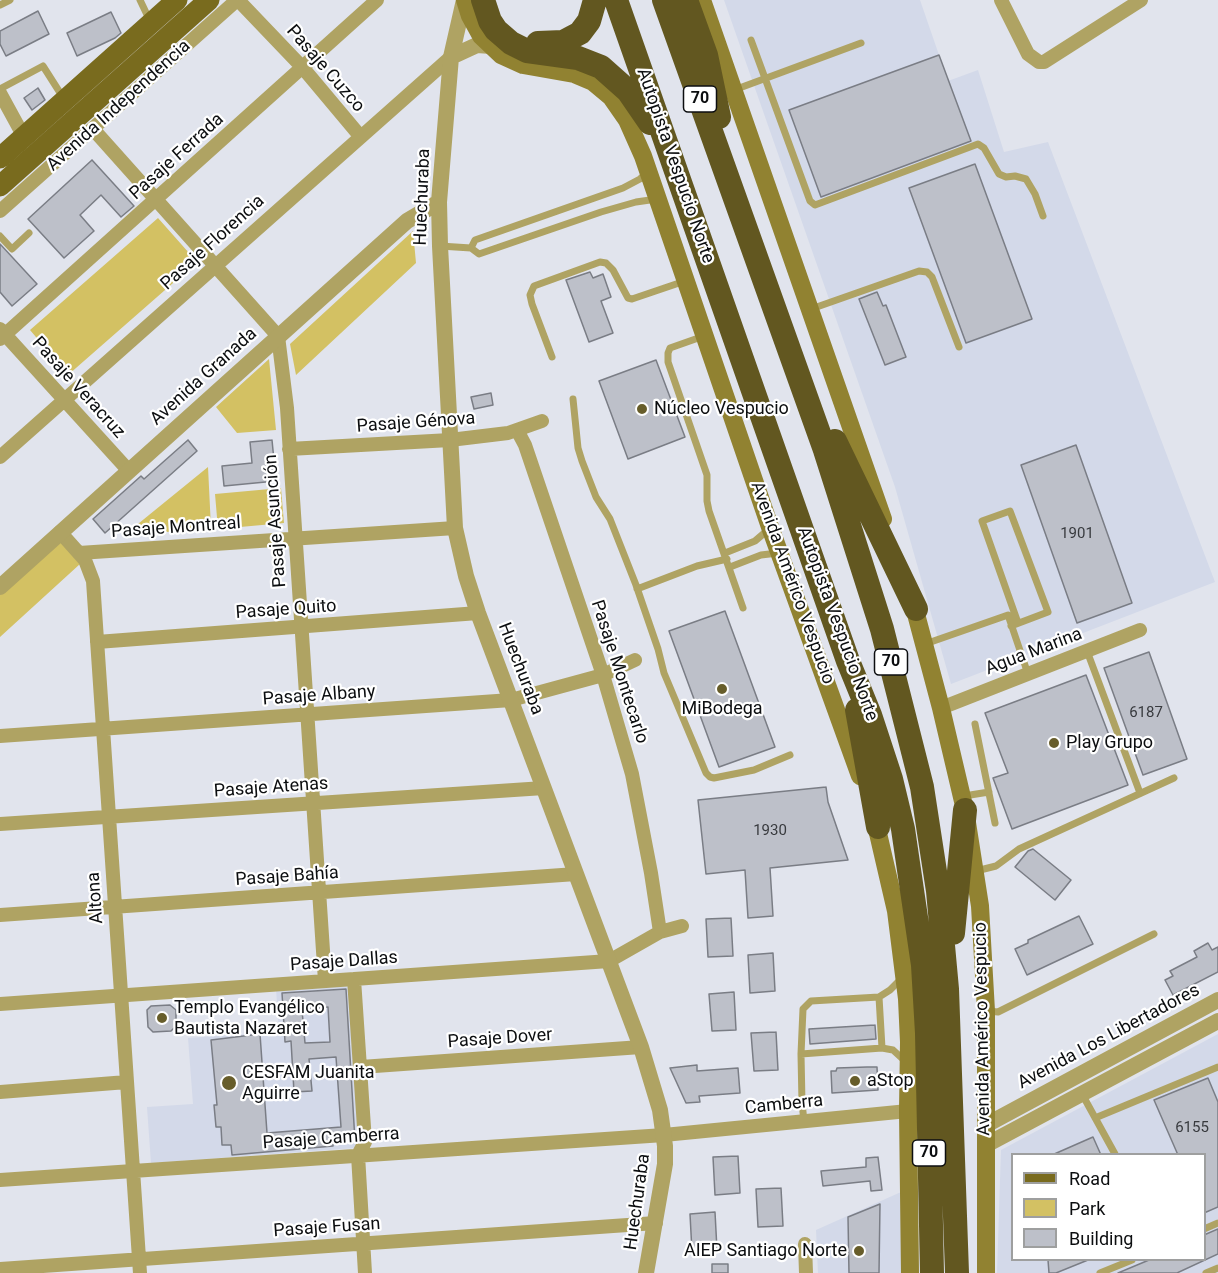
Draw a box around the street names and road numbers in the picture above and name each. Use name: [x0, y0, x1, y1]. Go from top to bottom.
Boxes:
street label: Pasaje Cuzco: [281, 21, 369, 117]
street label: Avenida Independencia: [43, 36, 195, 176]
street label: Autopista Vespucio Norte: [631, 66, 719, 266]
road number: 70: [684, 86, 716, 112]
street label: Pasaje Ferrada: [125, 109, 229, 205]
street label: Huechuraba: [411, 148, 435, 246]
street label: Pasaje Florencia: [157, 191, 269, 295]
street label: Avenida Granada: [146, 324, 262, 430]
street label: Pasaje Veracruz: [27, 333, 129, 443]
street label: Pasaje Génova: [356, 408, 476, 438]
street label: Pasaje Asunción: [261, 454, 291, 588]
street label: Avenida Américo Vespucio: [745, 479, 839, 687]
street label: Pasaje Montreal: [110, 513, 242, 543]
street label: Autopista Vespucio Norte: [792, 524, 882, 724]
street label: Pasaje Quito: [235, 596, 337, 624]
street label: Pasaje Montecarlo: [586, 597, 652, 747]
street label: Huechuraba: [493, 620, 547, 718]
street label: Agua Marina: [983, 624, 1085, 680]
road number: 70: [874, 649, 908, 675]
street label: Pasaje Albany: [262, 681, 376, 711]
street label: Pasaje Atenas: [213, 773, 329, 803]
street label: Pasaje Bahía: [235, 863, 339, 891]
street label: Altona: [83, 871, 109, 925]
street label: Avenida Américo Vespucio: [970, 922, 996, 1136]
street label: Pasaje Dallas: [289, 947, 399, 977]
street label: Avenida Los Libertadores: [1014, 980, 1204, 1094]
street label: Pasaje Dover: [447, 1025, 553, 1053]
street label: Camberra: [744, 1090, 824, 1120]
street label: Pasaje Camberra: [262, 1123, 400, 1155]
road number: 70: [912, 1140, 946, 1166]
street label: Huechuraba: [621, 1152, 655, 1252]
street label: Pasaje Fusan: [273, 1213, 381, 1243]

